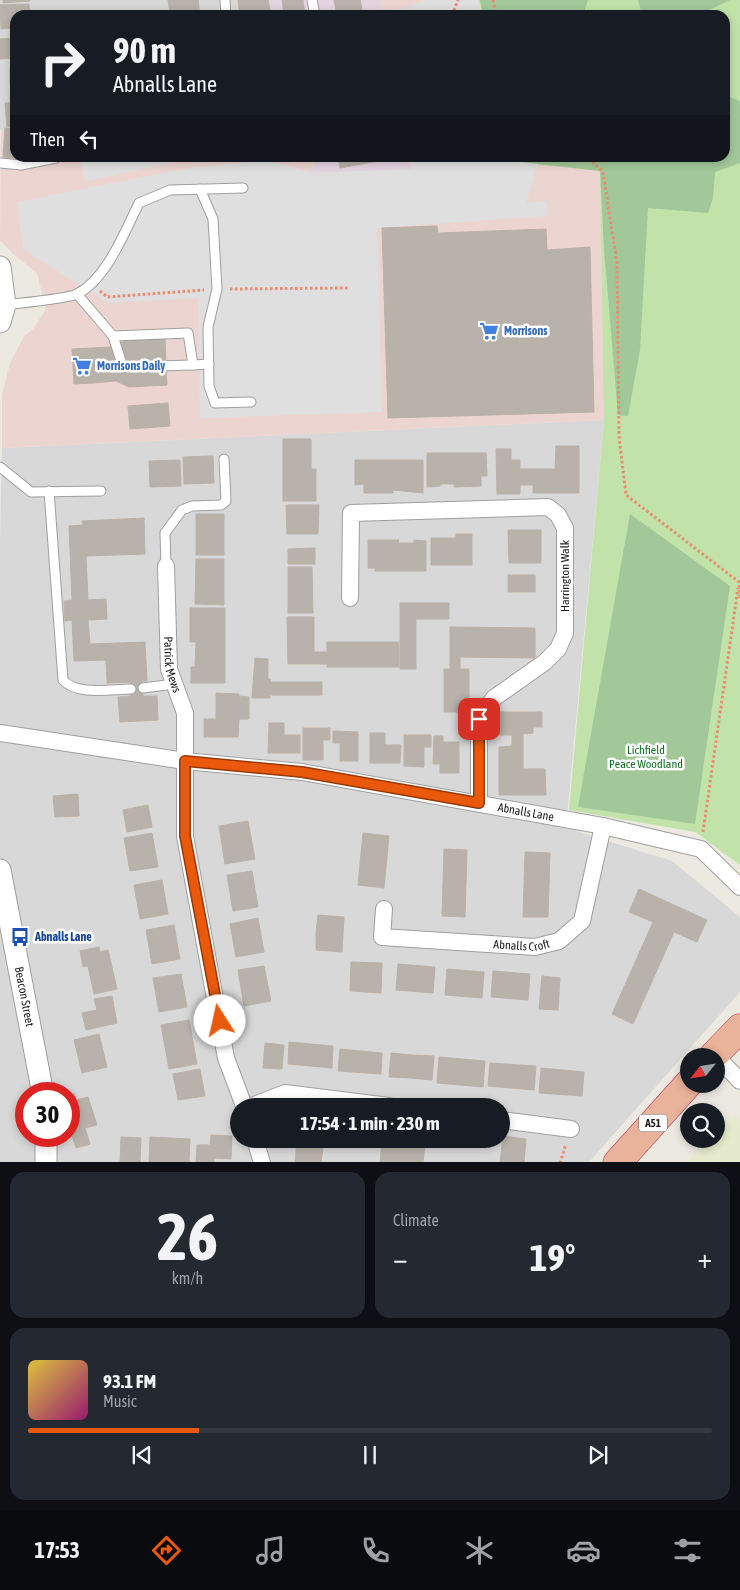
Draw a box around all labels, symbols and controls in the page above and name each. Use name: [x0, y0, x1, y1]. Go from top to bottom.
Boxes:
icon: right: [30, 30, 95, 95]
text: 90 m: [113, 30, 176, 70]
text: Abnalls Lane: [113, 71, 217, 97]
icon: left: [75, 125, 103, 153]
text: Then: [30, 128, 65, 150]
supermarket icon: Morrisons: [478, 320, 500, 342]
place label: Morrisons: [504, 324, 548, 338]
supermarket icon: Morrisons Daily: [71, 355, 93, 377]
place label: Morrisons Daily: [97, 359, 165, 373]
street label: Harrington Walk: [558, 539, 572, 612]
street label: Patrick Mews: [161, 636, 184, 694]
pin: [458, 698, 500, 740]
icon: arrive: [465, 705, 493, 733]
park label: Lichfield Peace Woodland: [609, 743, 683, 771]
street label: Abnalls Lane: [497, 800, 555, 824]
bus stop icon: Abnalls Lane: [9, 926, 31, 948]
place label: Abnalls Lane: [34, 930, 92, 944]
street label: Abnalls Croft: [493, 936, 552, 954]
street label: Beacon Street: [12, 966, 37, 1028]
position arrow: [193, 994, 245, 1046]
north arrow: [680, 1048, 725, 1092]
map controls: [680, 1048, 725, 1148]
speed limit sign: 30: [15, 1082, 80, 1147]
button: search: [680, 1103, 725, 1148]
text: 17:54 · 1 min · 230 m: [300, 1112, 440, 1134]
road number: A51: [639, 1114, 667, 1132]
text: 26: [157, 1199, 218, 1274]
text: Climate: [393, 1211, 439, 1229]
text: 19°: [529, 1236, 576, 1279]
text: −: [393, 1242, 408, 1274]
text: +: [697, 1242, 712, 1274]
text: km/h: [172, 1269, 203, 1287]
text: 93.1 FM: [103, 1370, 156, 1392]
text: Music: [103, 1392, 137, 1410]
icon: previous: [128, 1441, 156, 1469]
icon: pause: [356, 1441, 384, 1469]
icon: next: [584, 1441, 612, 1469]
icon: directions: [149, 1533, 184, 1568]
icon: music: [253, 1533, 288, 1568]
icon: phone: [358, 1533, 393, 1568]
icon: climate: [462, 1533, 497, 1568]
icon: car: [566, 1533, 601, 1568]
icon: filters: [670, 1533, 705, 1568]
text: 17:53: [35, 1537, 80, 1563]

